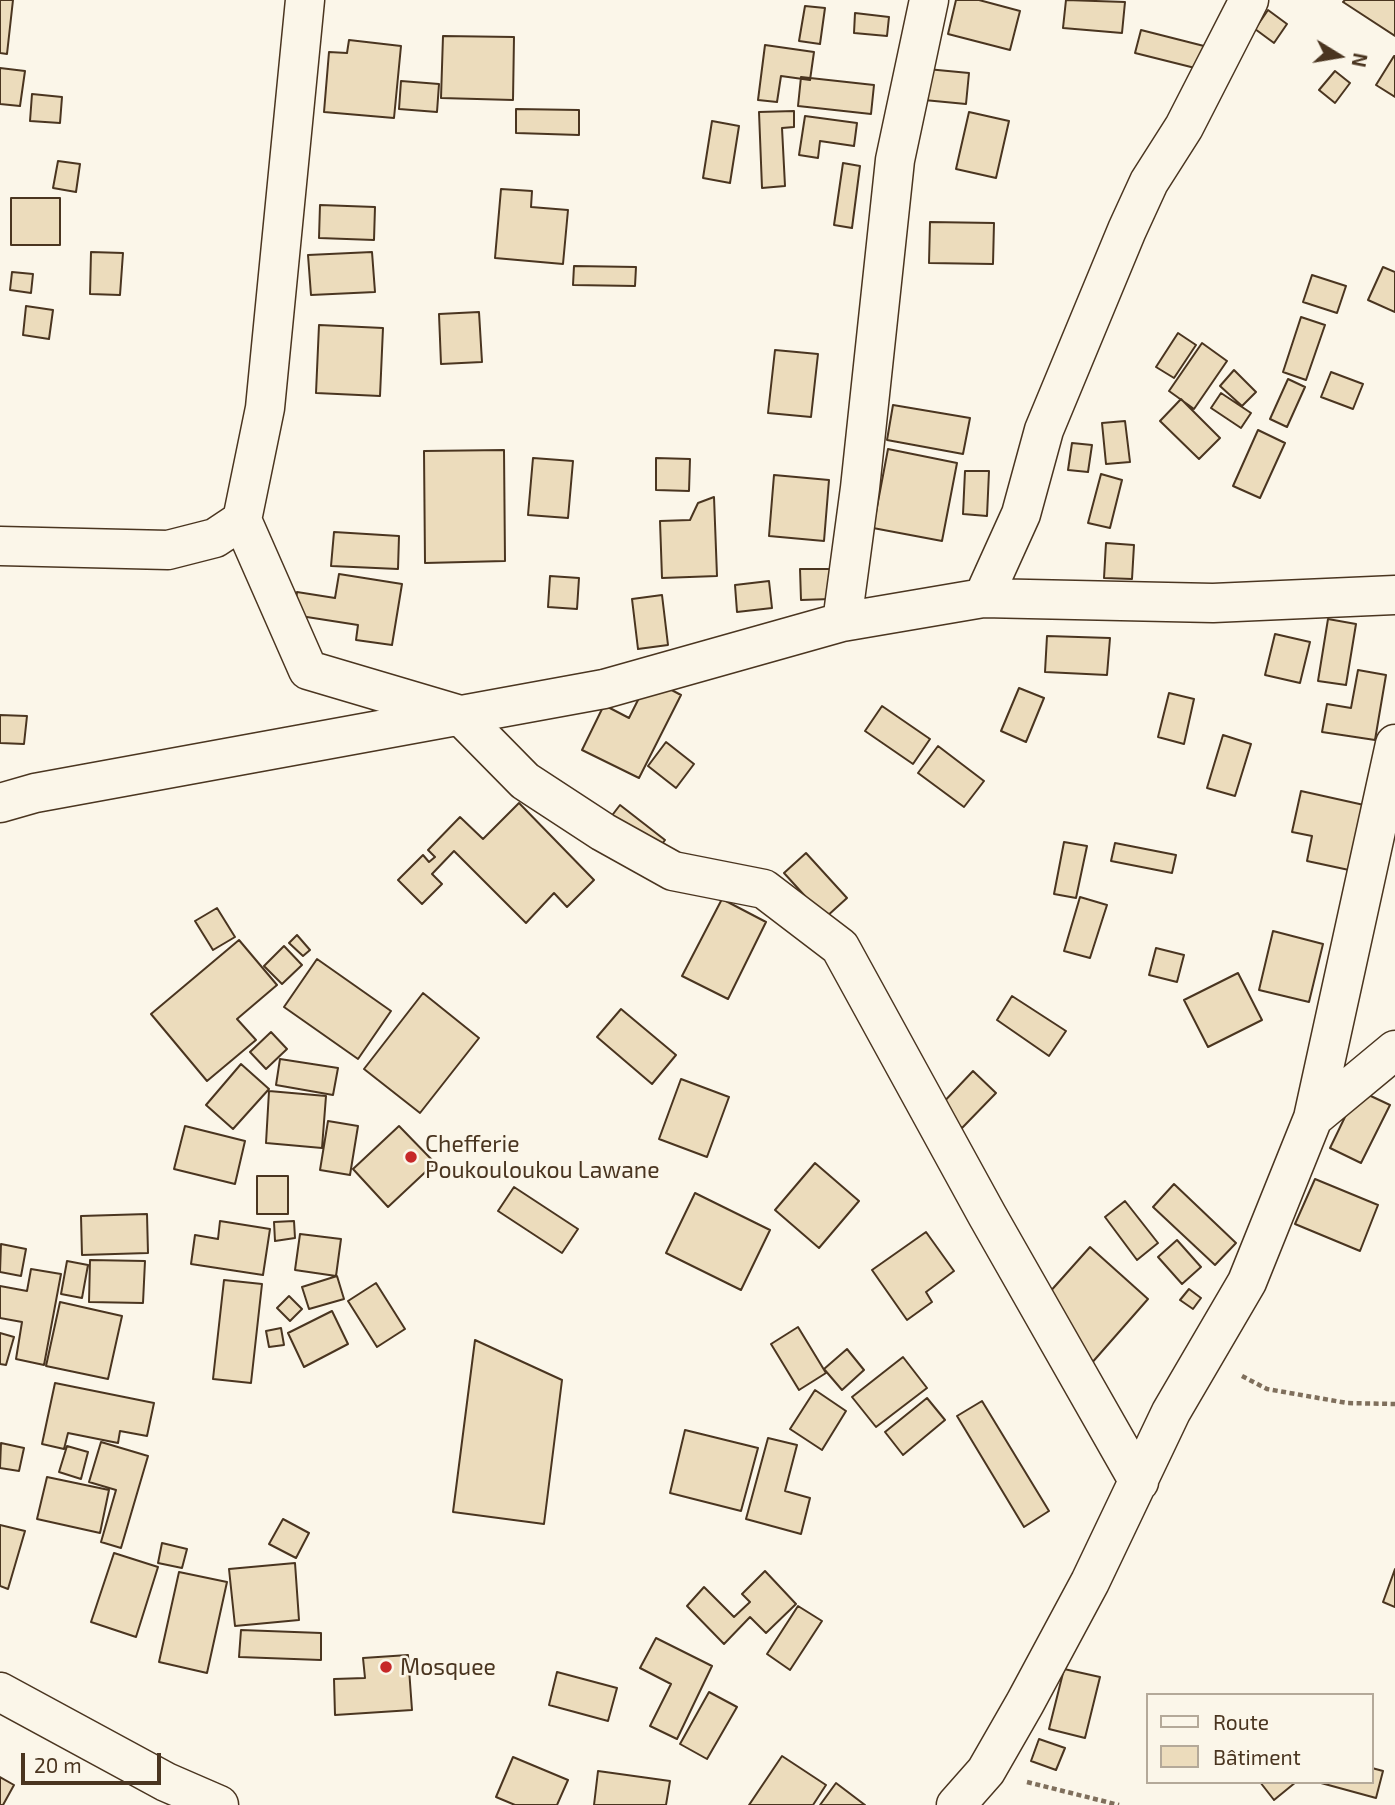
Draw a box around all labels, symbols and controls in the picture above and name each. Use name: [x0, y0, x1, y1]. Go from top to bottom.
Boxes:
north arrow: [1304, 21, 1374, 91]
text: N: [1348, 51, 1373, 69]
place label: Chefferie Poukouloukou Lawane: [425, 1130, 659, 1184]
marker: Chefferie Poukouloukou Lawane: [403, 1149, 419, 1165]
place label: Mosquee: [400, 1653, 496, 1681]
marker: Mosquee: [378, 1659, 394, 1675]
legend: [1146, 1693, 1374, 1784]
text: Route: [1213, 1709, 1269, 1734]
scale bar: [24, 1738, 164, 1782]
text: Bâtiment: [1213, 1744, 1301, 1769]
text: 20 m: [34, 1752, 82, 1777]

